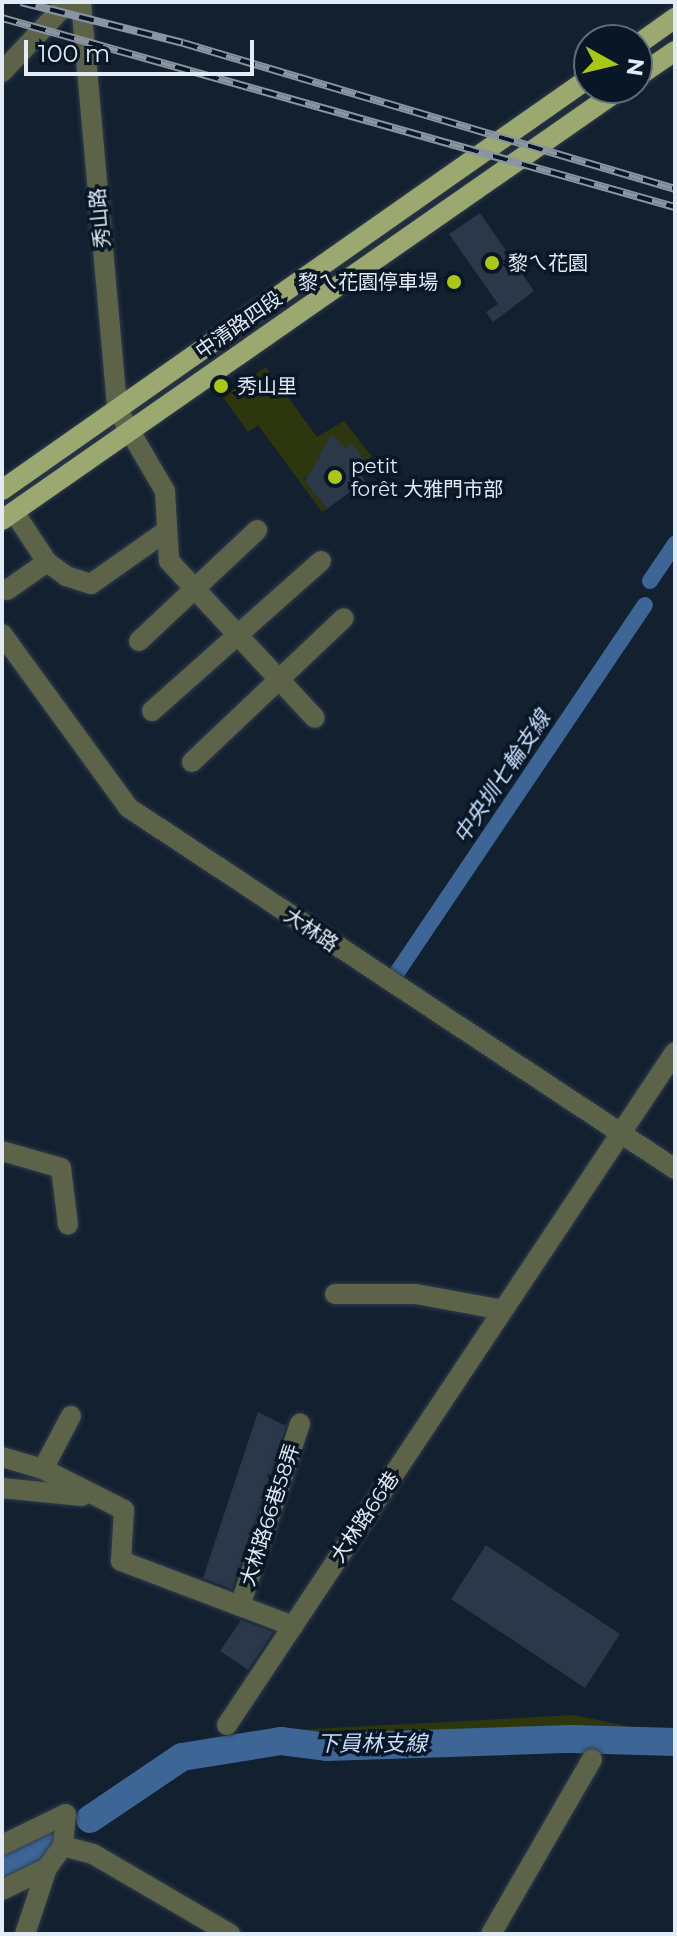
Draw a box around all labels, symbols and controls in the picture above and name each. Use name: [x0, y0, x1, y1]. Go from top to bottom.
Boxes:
scale bar: [28, 24, 258, 74]
north arrow: [573, 24, 653, 104]
text: 100 m: [38, 39, 110, 68]
text: N: [621, 56, 650, 78]
street label: 秀山路: [85, 187, 115, 249]
place label: 黎ㄟ花園: [508, 251, 588, 275]
marker: 黎ㄟ花園: [483, 254, 501, 272]
place label: 黎ㄟ花園停車場: [298, 270, 438, 294]
marker: 黎ㄟ花園停車場: [445, 273, 463, 291]
street label: 中清路四段: [191, 286, 287, 364]
place label: 秀山里: [237, 374, 297, 398]
marker: 秀山里: [212, 377, 230, 395]
place label: petit forêt 大雅門市部: [351, 454, 503, 501]
marker: petit forêt 大雅門市部: [326, 468, 344, 486]
water label: 中央圳七輪支線: [448, 706, 556, 848]
street label: 大林路: [279, 903, 343, 957]
street label: 大林路66巷58弄: [236, 1441, 304, 1589]
street label: 大林路66巷: [326, 1467, 404, 1567]
water label: 下員林支線: [317, 1731, 427, 1757]

